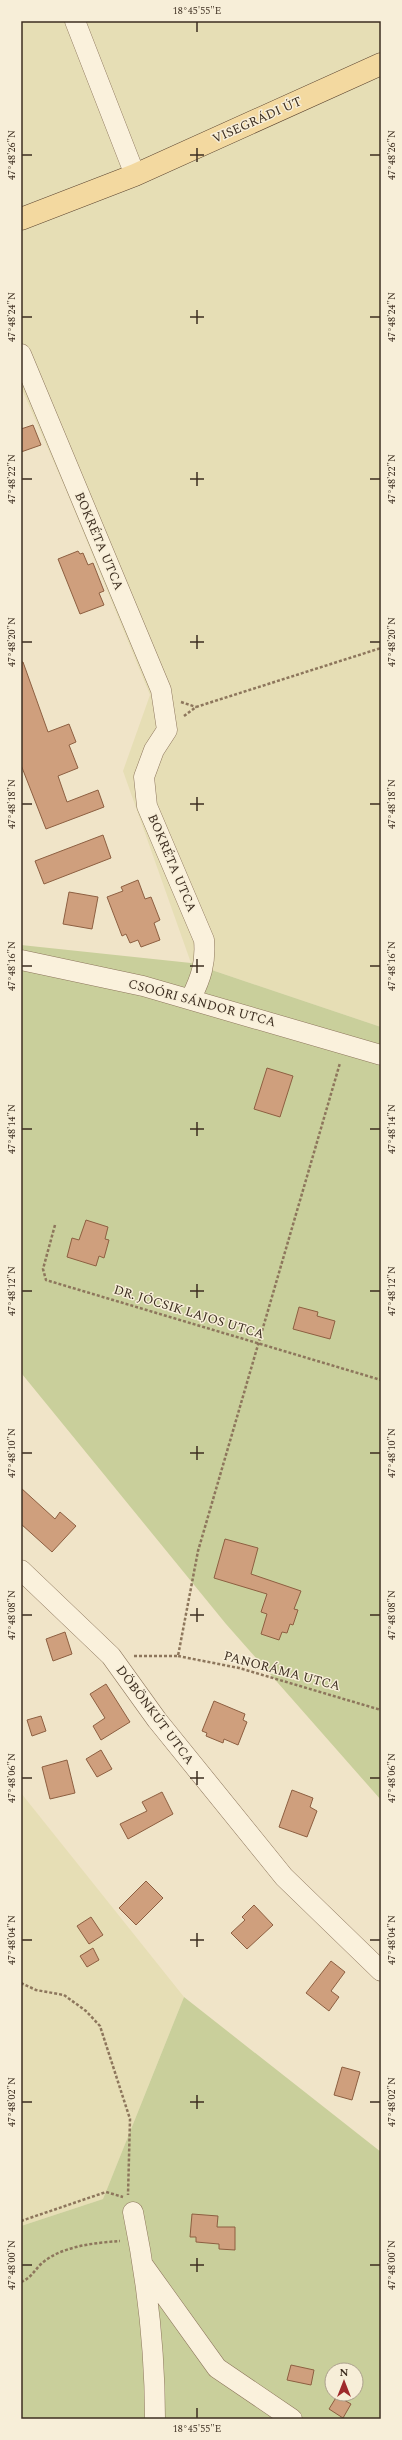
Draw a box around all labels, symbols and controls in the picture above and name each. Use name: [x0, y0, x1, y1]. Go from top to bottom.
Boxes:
text: 18°45'55"E: [173, 3, 221, 19]
street label: VISEGRÁDI ÚT: [209, 91, 305, 149]
text: 47°48'26"N: [4, 130, 20, 180]
text: 47°48'26"N: [384, 130, 400, 180]
text: 47°48'24"N: [4, 292, 20, 342]
text: 47°48'24"N: [384, 292, 400, 342]
text: 47°48'22"N: [4, 454, 20, 504]
text: 47°48'22"N: [384, 454, 400, 504]
street label: BOKRÉTA UTCA: [69, 489, 129, 593]
text: 47°48'20"N: [4, 617, 20, 667]
text: 47°48'20"N: [384, 617, 400, 667]
text: 47°48'18"N: [4, 779, 20, 829]
text: 47°48'18"N: [384, 779, 400, 829]
street label: BOKRÉTA UTCA: [142, 811, 202, 915]
text: 47°48'16"N: [4, 941, 20, 991]
text: 47°48'16"N: [384, 941, 400, 991]
street label: CSOÓRI SÁNDOR UTCA: [126, 974, 278, 1032]
text: 47°48'14"N: [4, 1104, 20, 1154]
text: 47°48'14"N: [384, 1104, 400, 1154]
text: 47°48'12"N: [4, 1266, 20, 1316]
text: 47°48'12"N: [384, 1266, 400, 1316]
street label: DR. JÓCSIK LAJOS UTCA: [111, 1280, 267, 1345]
text: 47°48'10"N: [4, 1428, 20, 1478]
text: 47°48'10"N: [384, 1428, 400, 1478]
text: 47°48'08"N: [4, 1590, 20, 1640]
text: 47°48'08"N: [384, 1590, 400, 1640]
street label: PANORÁMA UTCA: [222, 1646, 343, 1696]
street label: DÖBÖNKÚT UTCA: [111, 1661, 199, 1769]
text: 47°48'06"N: [4, 1753, 20, 1803]
text: 47°48'06"N: [384, 1753, 400, 1803]
text: 47°48'04"N: [4, 1915, 20, 1965]
text: 47°48'04"N: [384, 1915, 400, 1965]
text: 47°48'02"N: [4, 2077, 20, 2127]
text: 47°48'02"N: [384, 2077, 400, 2127]
text: 47°48'00"N: [4, 2240, 20, 2290]
text: 47°48'00"N: [384, 2240, 400, 2290]
north arrow: [324, 2362, 364, 2402]
text: N: [340, 2364, 349, 2381]
text: 18°45'55"E: [173, 2421, 221, 2437]

